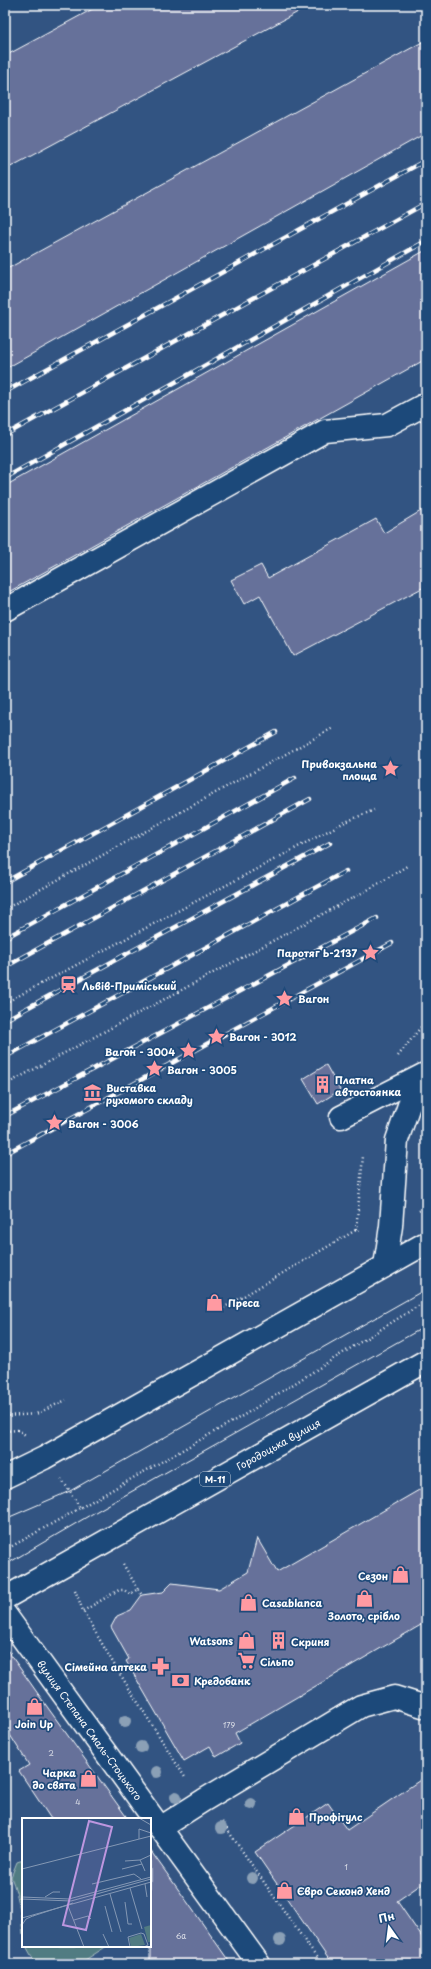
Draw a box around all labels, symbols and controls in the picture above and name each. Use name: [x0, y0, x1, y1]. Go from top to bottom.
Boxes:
place label: Привокзальна площа: [302, 756, 377, 783]
place icon: Привокзальна площа: [380, 759, 400, 779]
place icon: Паротяг Ь-2137: [360, 942, 380, 962]
place label: Паротяг Ь-2137: [277, 945, 357, 960]
station icon: Львів-Приміський: [59, 975, 79, 995]
place label: Львів-Приміський: [82, 978, 177, 993]
place icon: Вагон: [275, 988, 295, 1008]
place label: Вагон: [298, 991, 330, 1006]
place icon: Вагон - 3012: [206, 1026, 226, 1046]
place label: Вагон - 3012: [229, 1029, 297, 1044]
place icon: Вагон - 3004: [178, 1041, 198, 1061]
place label: Вагон - 3004: [105, 1044, 175, 1059]
place icon: Вагон - 3005: [144, 1059, 164, 1079]
place label: Вагон - 3005: [167, 1062, 237, 1077]
place label: Платна автостоянка: [335, 1072, 401, 1099]
building icon: Платна автостоянка: [312, 1075, 332, 1095]
place label: Виставка рухомого складу: [106, 1080, 193, 1108]
museum icon: Виставка рухомого складу: [83, 1083, 103, 1103]
place icon: Вагон - 3006: [45, 1113, 65, 1133]
place label: Вагон - 3006: [68, 1116, 139, 1131]
shop icon: Преса: [205, 1292, 225, 1312]
place label: Преса: [228, 1295, 260, 1310]
street label: Городоцька вулиця: [233, 1415, 323, 1473]
road number: М-11: [200, 1472, 230, 1486]
shop icon: Сезон: [391, 1565, 411, 1585]
place label: Сезон: [358, 1568, 388, 1583]
shop icon: Золото, срібло: [354, 1588, 374, 1608]
shop icon: Casablanca: [239, 1592, 259, 1612]
place label: Casablanca: [262, 1595, 322, 1610]
place label: Золото, срібло: [327, 1608, 400, 1623]
shop icon: Watsons: [236, 1630, 256, 1650]
building icon: Скриня: [268, 1631, 288, 1651]
place label: Watsons: [189, 1633, 233, 1648]
place label: Скриня: [291, 1634, 330, 1649]
supermarket icon: Сільпо: [237, 1651, 257, 1671]
place label: Сільпо: [260, 1654, 294, 1669]
pharmacy icon: Сімейна аптека: [150, 1656, 170, 1676]
street label: вулиця Степана Смаль-Стоцького: [34, 1657, 146, 1803]
place label: Сімейна аптека: [65, 1659, 147, 1674]
bank icon: Кредобанк: [171, 1670, 191, 1690]
place label: Кредобанк: [194, 1673, 251, 1688]
shop icon: Join Up: [24, 1696, 44, 1716]
place label: Join Up: [15, 1716, 53, 1731]
house number: 179: [223, 1719, 236, 1731]
house number: 2: [48, 1747, 54, 1759]
place label: Чарка до свята: [32, 1765, 76, 1792]
shop icon: Чарка до свята: [79, 1768, 99, 1788]
house number: 4: [75, 1796, 81, 1808]
shop icon: Профітулс: [286, 1806, 306, 1826]
place label: Профітулс: [309, 1809, 363, 1824]
inset map: [22, 1818, 151, 1947]
house number: 1: [344, 1861, 348, 1873]
shop icon: Євро Секонд Хенд: [274, 1880, 294, 1900]
place label: Євро Секонд Хенд: [297, 1883, 390, 1898]
north arrow: [369, 1907, 409, 1947]
text: Пн: [377, 1907, 396, 1927]
house number: 6а: [176, 1930, 186, 1942]

